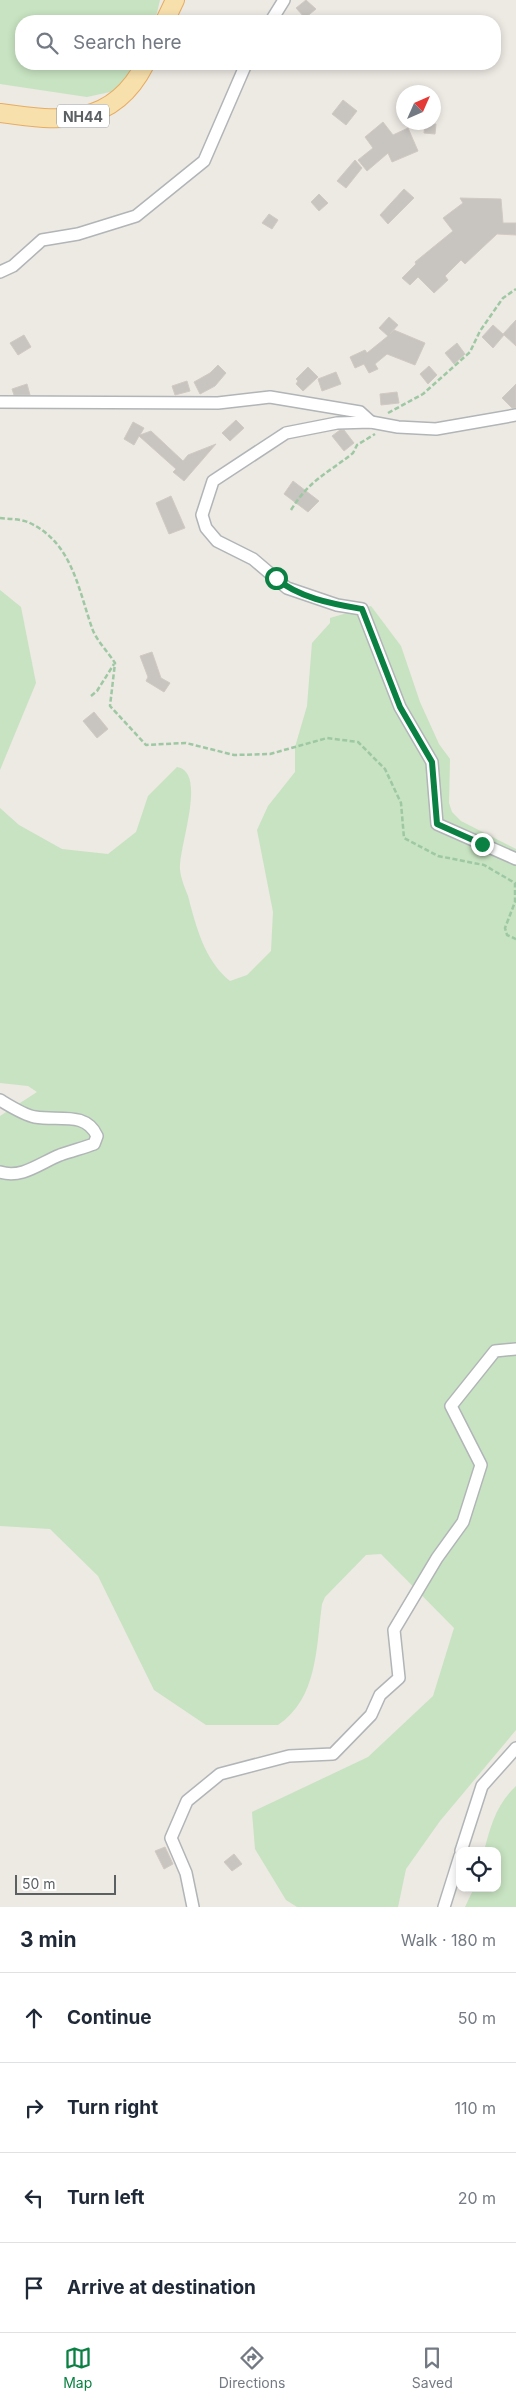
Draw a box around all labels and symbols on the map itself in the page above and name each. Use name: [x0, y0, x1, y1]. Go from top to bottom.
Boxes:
north arrow: [396, 85, 441, 130]
road number: NH44: [57, 104, 109, 128]
route start: [265, 567, 288, 590]
route end: [471, 833, 494, 856]
scale bar: [15, 1872, 116, 1895]

